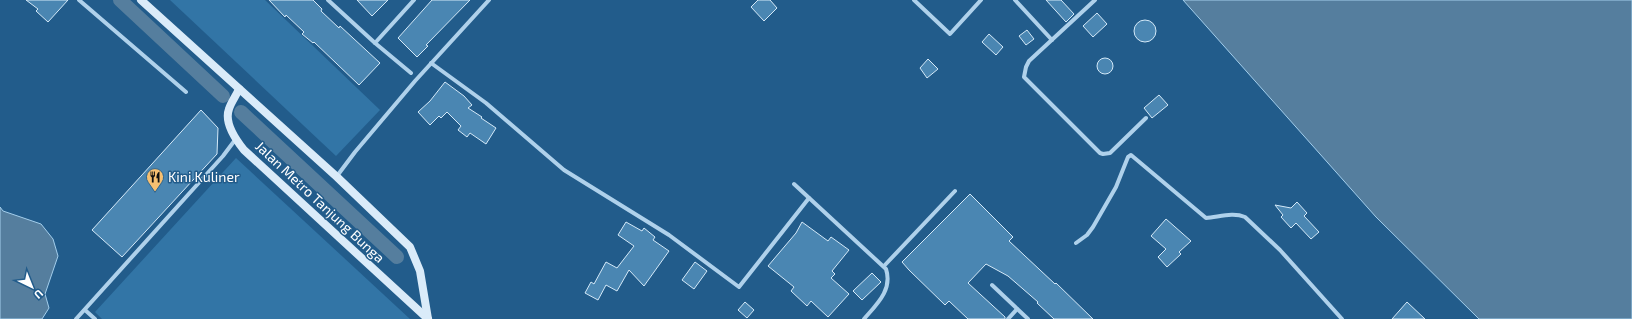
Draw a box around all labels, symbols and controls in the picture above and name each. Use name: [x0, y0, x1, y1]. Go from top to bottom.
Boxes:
street label: Jalan Metro Tanjung Bunga: [252, 137, 388, 266]
restaurant icon: Kini Kuliner: [145, 167, 165, 192]
place label: Kini Kuliner: [168, 168, 240, 185]
north arrow: [12, 267, 52, 307]
text: U: [32, 287, 46, 302]

